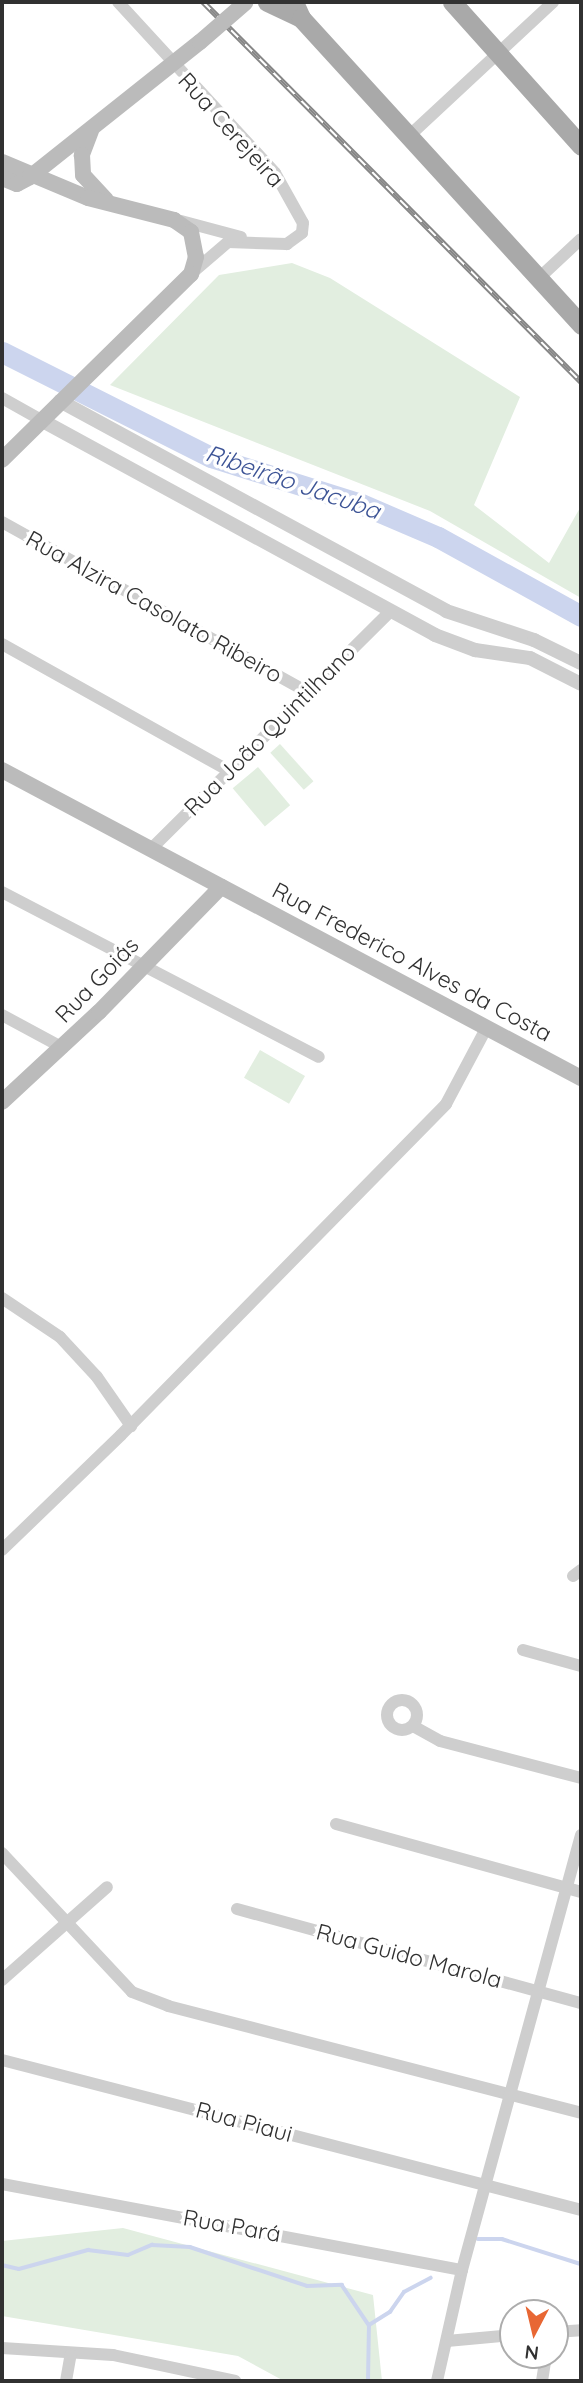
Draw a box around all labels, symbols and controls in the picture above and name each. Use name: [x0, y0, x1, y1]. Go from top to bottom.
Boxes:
street label: Rua Cerejeira: [172, 67, 290, 193]
water label: Ribeirão Jacuba: [202, 439, 384, 525]
street label: Rua Alzira Casolato Ribeiro: [21, 525, 287, 689]
street label: Rua João Quintilhano: [179, 639, 361, 821]
street label: Rua Frederico Alves da Costa: [267, 876, 557, 1048]
street label: Rua Goiás: [50, 932, 144, 1028]
street label: Rua Guido Marola: [313, 1918, 505, 1994]
street label: Rua Piaui: [193, 2096, 295, 2148]
street label: Rua Pará: [181, 2204, 283, 2248]
north arrow: [499, 2299, 569, 2369]
text: N: [523, 2340, 540, 2366]

